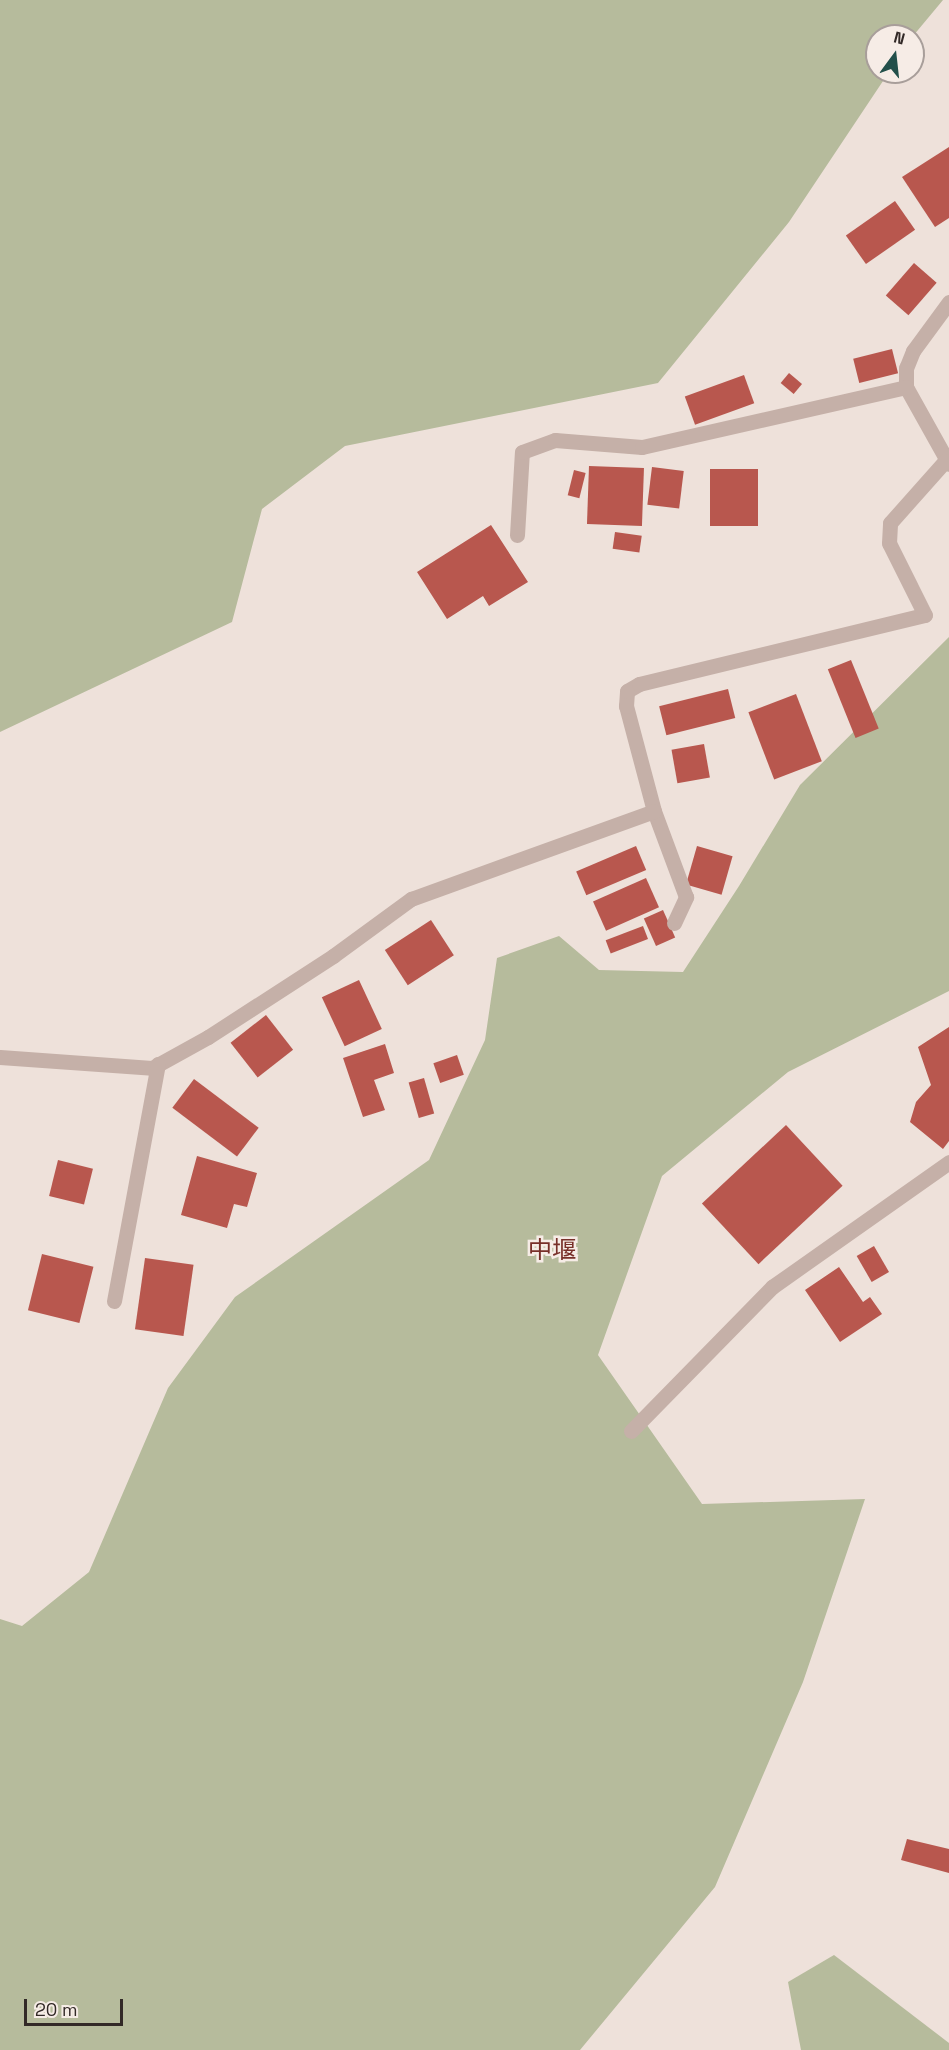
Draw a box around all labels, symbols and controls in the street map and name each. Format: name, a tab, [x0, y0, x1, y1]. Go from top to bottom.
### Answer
north arrow	[865, 24, 925, 84]
text: N	[891, 27, 907, 50]
district label: 中堰	[528, 1236, 576, 1264]
scale bar	[27, 1987, 126, 2025]
text: 20 m	[35, 1998, 78, 2021]

